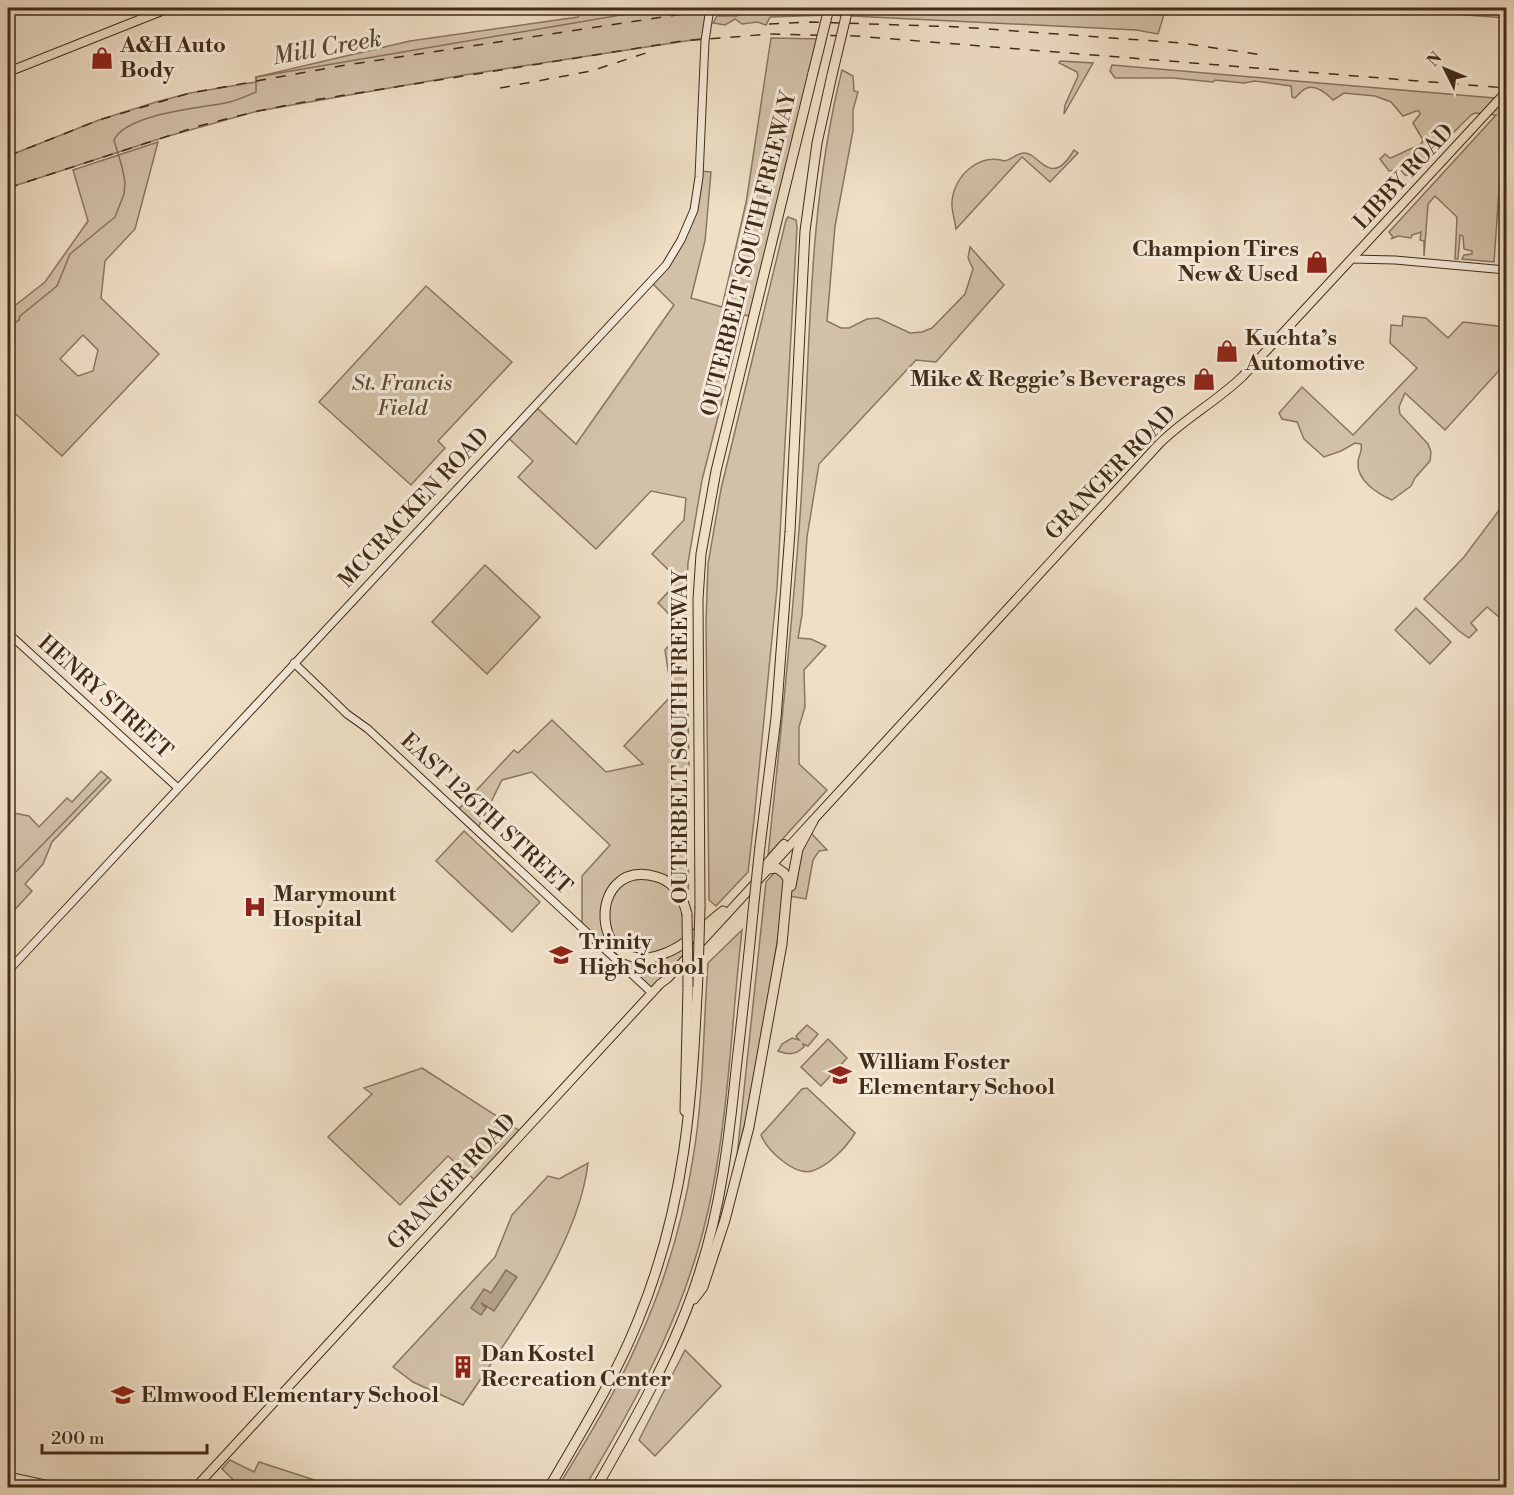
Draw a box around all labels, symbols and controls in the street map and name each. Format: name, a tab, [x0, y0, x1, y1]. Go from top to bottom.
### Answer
water label: Mill Creek	[270, 24, 384, 72]
place label: A&H Auto Body	[119, 32, 226, 84]
north arrow	[1415, 39, 1475, 99]
shop icon: A&H Auto Body	[89, 45, 115, 71]
text: N	[1423, 48, 1447, 71]
street label: OUTERBELT SOUTH FREEWAY	[696, 87, 803, 419]
street label: LIBBY ROAD	[1348, 118, 1460, 236]
place label: Champion Tires New & Used	[1132, 236, 1299, 288]
shop icon: Champion Tires New & Used	[1304, 249, 1330, 275]
place label: Kuchta’s Automotive	[1244, 325, 1365, 377]
shop icon: Kuchta’s Automotive	[1214, 338, 1240, 364]
place label: Mike & Reggie’s Beverages	[910, 366, 1186, 393]
shop icon: Mike & Reggie’s Beverages	[1191, 366, 1217, 392]
park label: St. Francis Field	[352, 370, 452, 422]
street label: GRANGER ROAD	[1040, 400, 1182, 546]
street label: MCCRACKEN ROAD	[333, 422, 495, 594]
street label: OUTERBELT SOUTH FREEWAY	[667, 569, 694, 904]
street label: HENRY STREET	[32, 630, 178, 764]
street label: EAST 126TH STREET	[395, 727, 577, 901]
place label: Marymount Hospital	[273, 881, 396, 933]
hospital icon: Marymount Hospital	[242, 894, 268, 920]
place label: Trinity High School	[579, 929, 704, 981]
school or university icon: Trinity High School	[548, 942, 574, 968]
place label: William Foster Elementary School	[857, 1049, 1055, 1101]
school or university icon: William Foster Elementary School	[827, 1062, 853, 1088]
street label: GRANGER ROAD	[382, 1108, 522, 1256]
place label: Dan Kostel Recreation Center	[481, 1341, 671, 1393]
building icon: Dan Kostel Recreation Center	[450, 1354, 476, 1380]
school or university icon: Elmwood Elementary School	[110, 1382, 136, 1408]
place label: Elmwood Elementary School	[141, 1382, 439, 1409]
scale bar	[42, 1417, 207, 1455]
text: 200 m	[51, 1427, 105, 1450]

